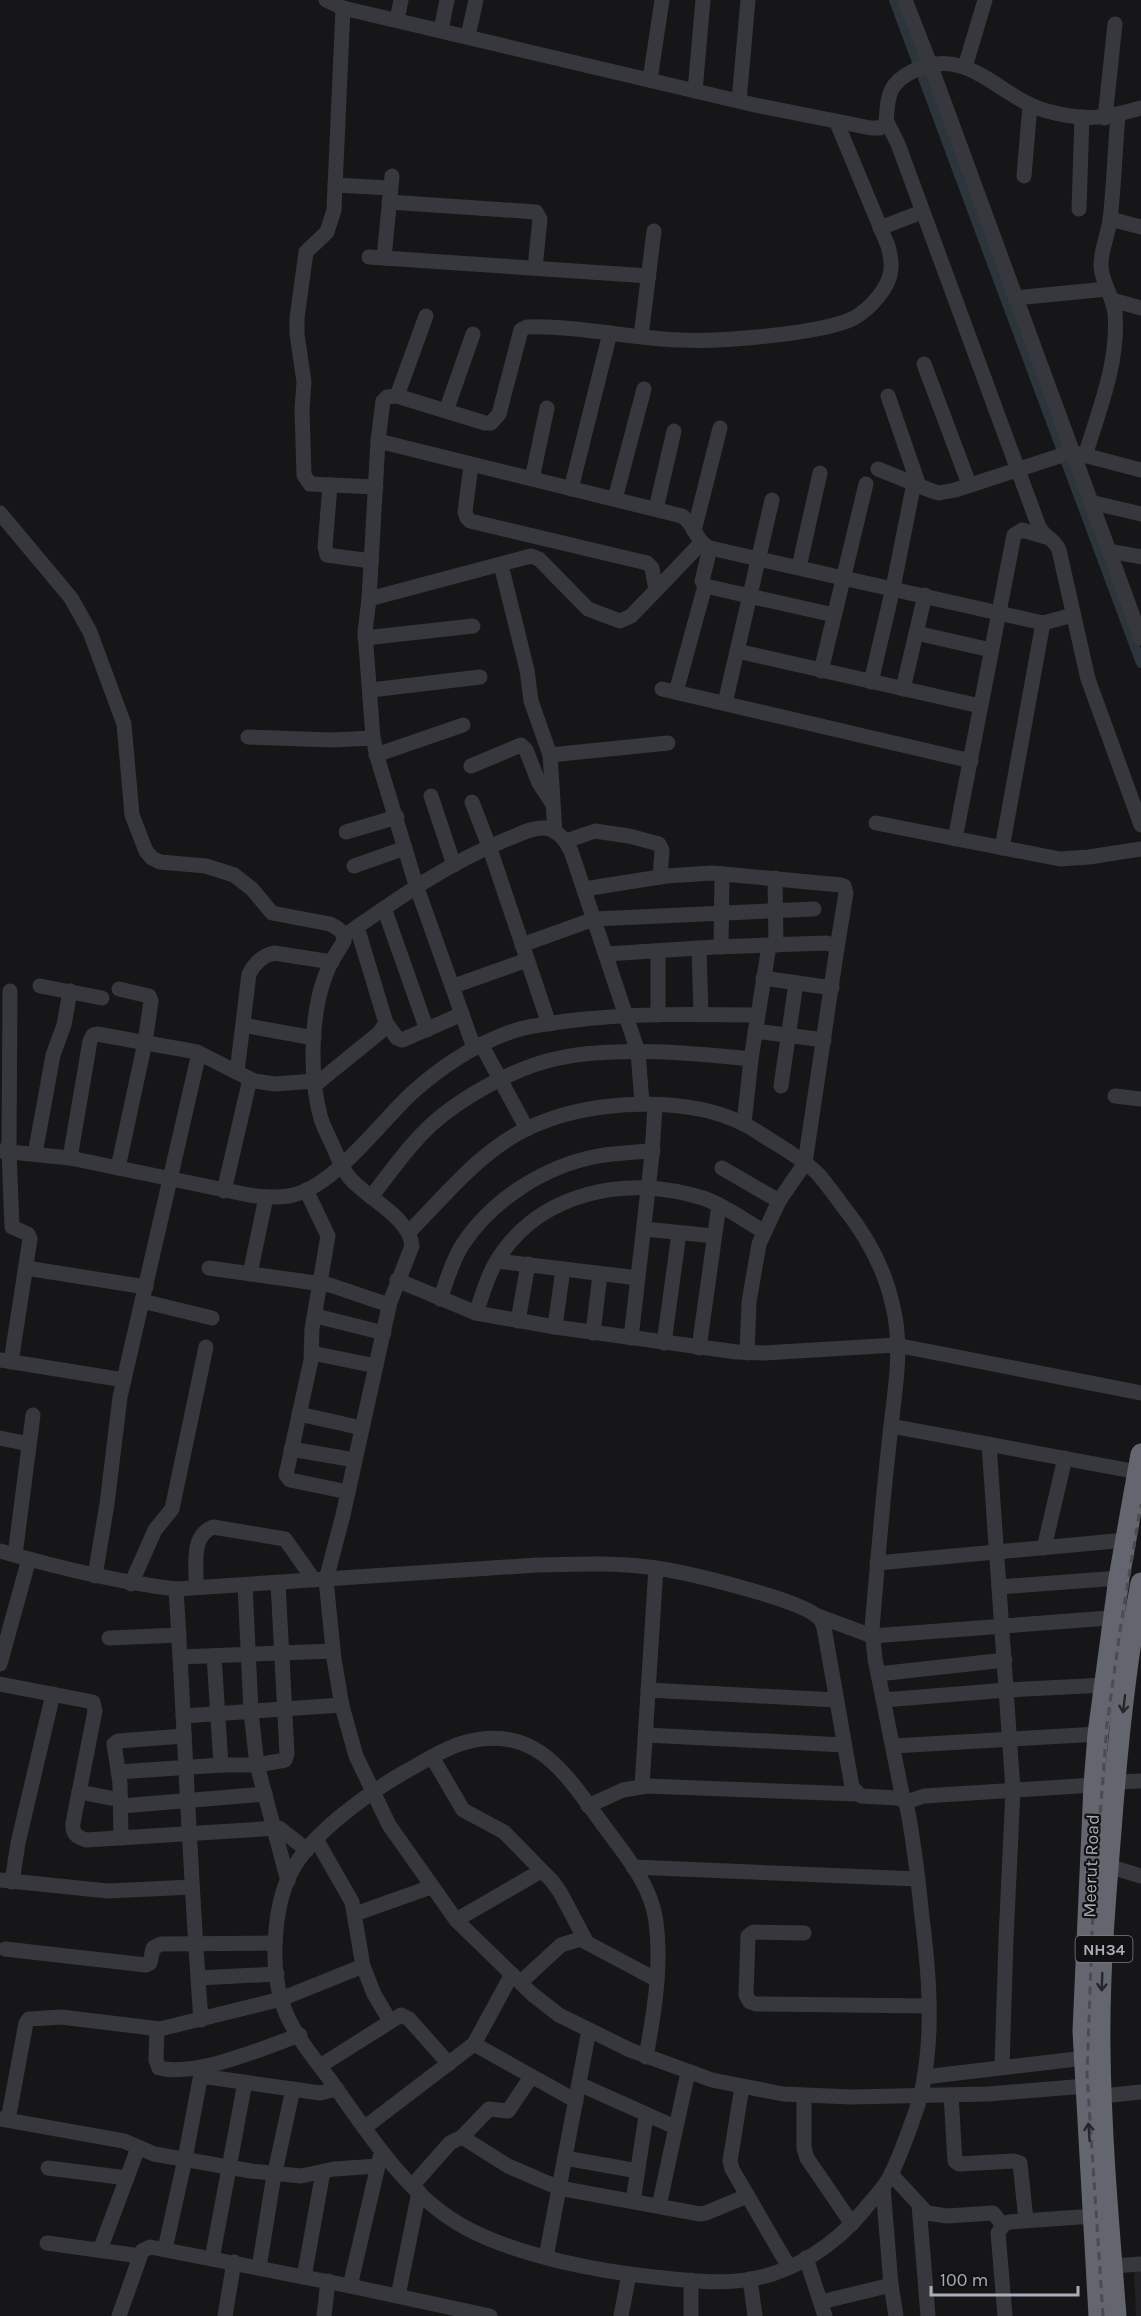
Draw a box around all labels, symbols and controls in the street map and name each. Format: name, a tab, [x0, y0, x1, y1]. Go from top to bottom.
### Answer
one-way arrow	[1118, 1693, 1129, 1713]
street label: Meerut Road	[1078, 1814, 1104, 1918]
road number: NH34	[1076, 1936, 1132, 1962]
one-way arrow	[1097, 1971, 1108, 1991]
one-way arrow	[1083, 2122, 1094, 2142]
scale bar	[931, 2259, 1078, 2297]
text: 100 m	[940, 2269, 988, 2291]

